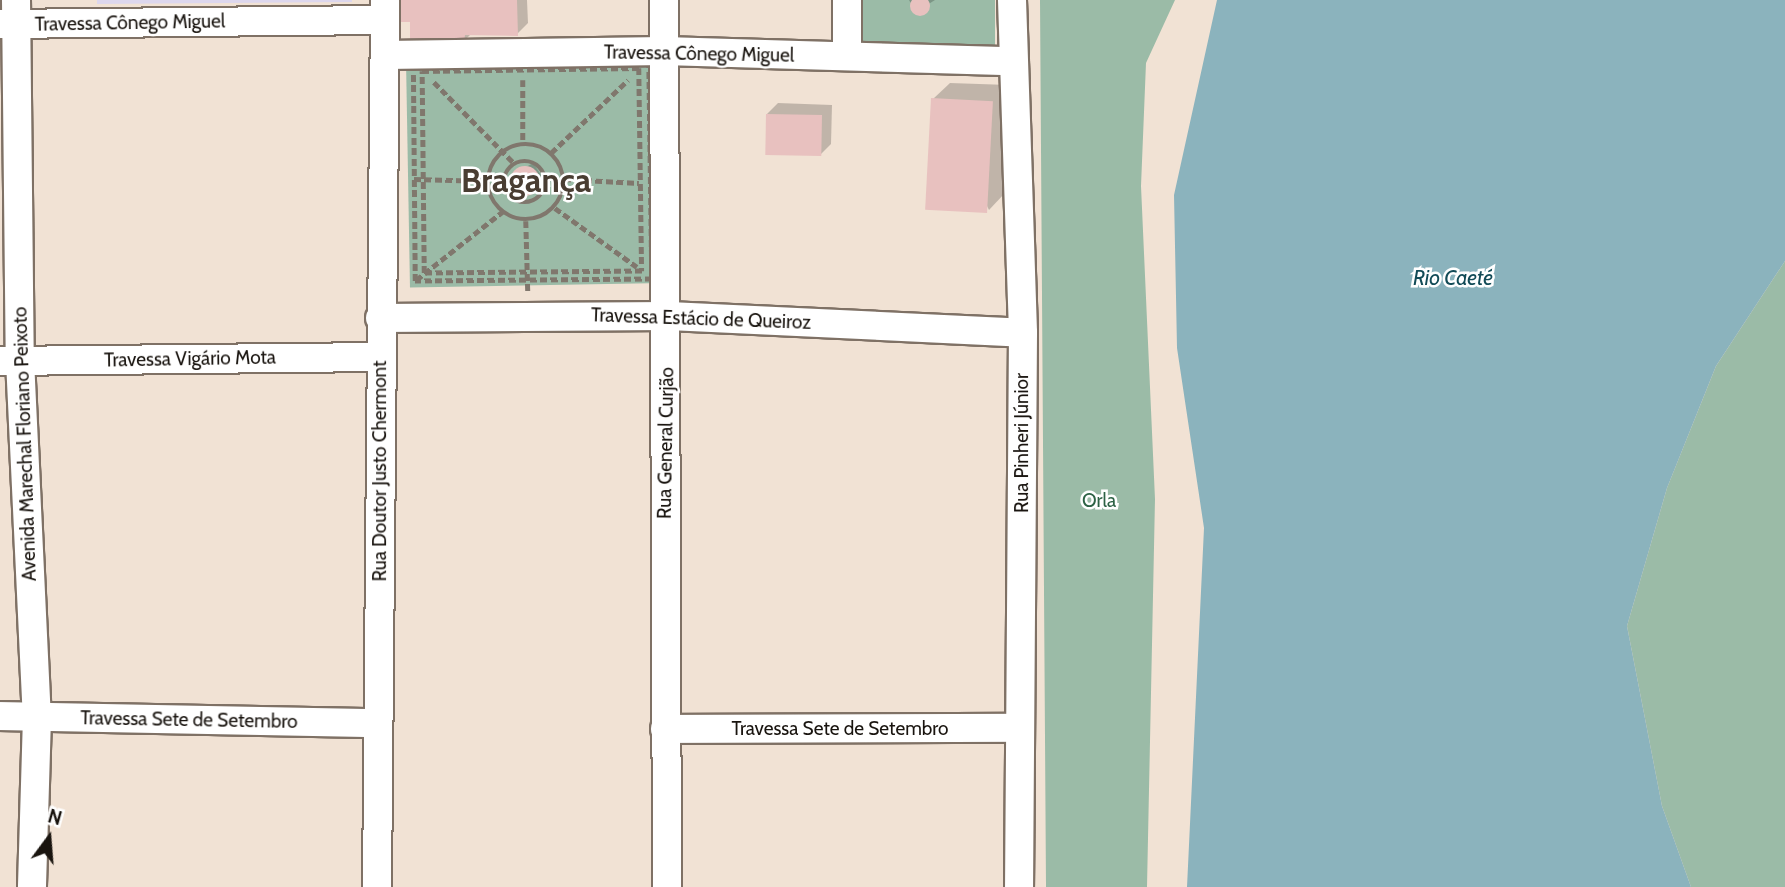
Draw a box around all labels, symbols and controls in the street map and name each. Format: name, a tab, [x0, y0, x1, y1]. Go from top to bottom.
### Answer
street label: Travessa Cônego Miguel	[35, 10, 225, 36]
street label: Travessa Cônego Miguel	[604, 41, 794, 67]
district label: Bragança	[461, 161, 591, 201]
water label: Rio Caeté	[1413, 265, 1493, 291]
street label: Travessa Estácio de Queiroz	[591, 304, 811, 334]
street label: Avenida Marechal Floriano Peixoto	[9, 306, 41, 582]
street label: Travessa Vigário Mota	[104, 346, 276, 372]
street label: Rua Doutor Justo Chermont	[369, 361, 391, 581]
street label: Rua General Curjão	[653, 367, 679, 519]
street label: Rua Pinheri Júnior	[1011, 373, 1033, 513]
park label: Orla	[1082, 490, 1116, 512]
street label: Travessa Sete de Setembro	[80, 707, 298, 733]
street label: Travessa Sete de Setembro	[731, 718, 949, 740]
north arrow	[14, 803, 84, 873]
text: N	[45, 804, 65, 830]

